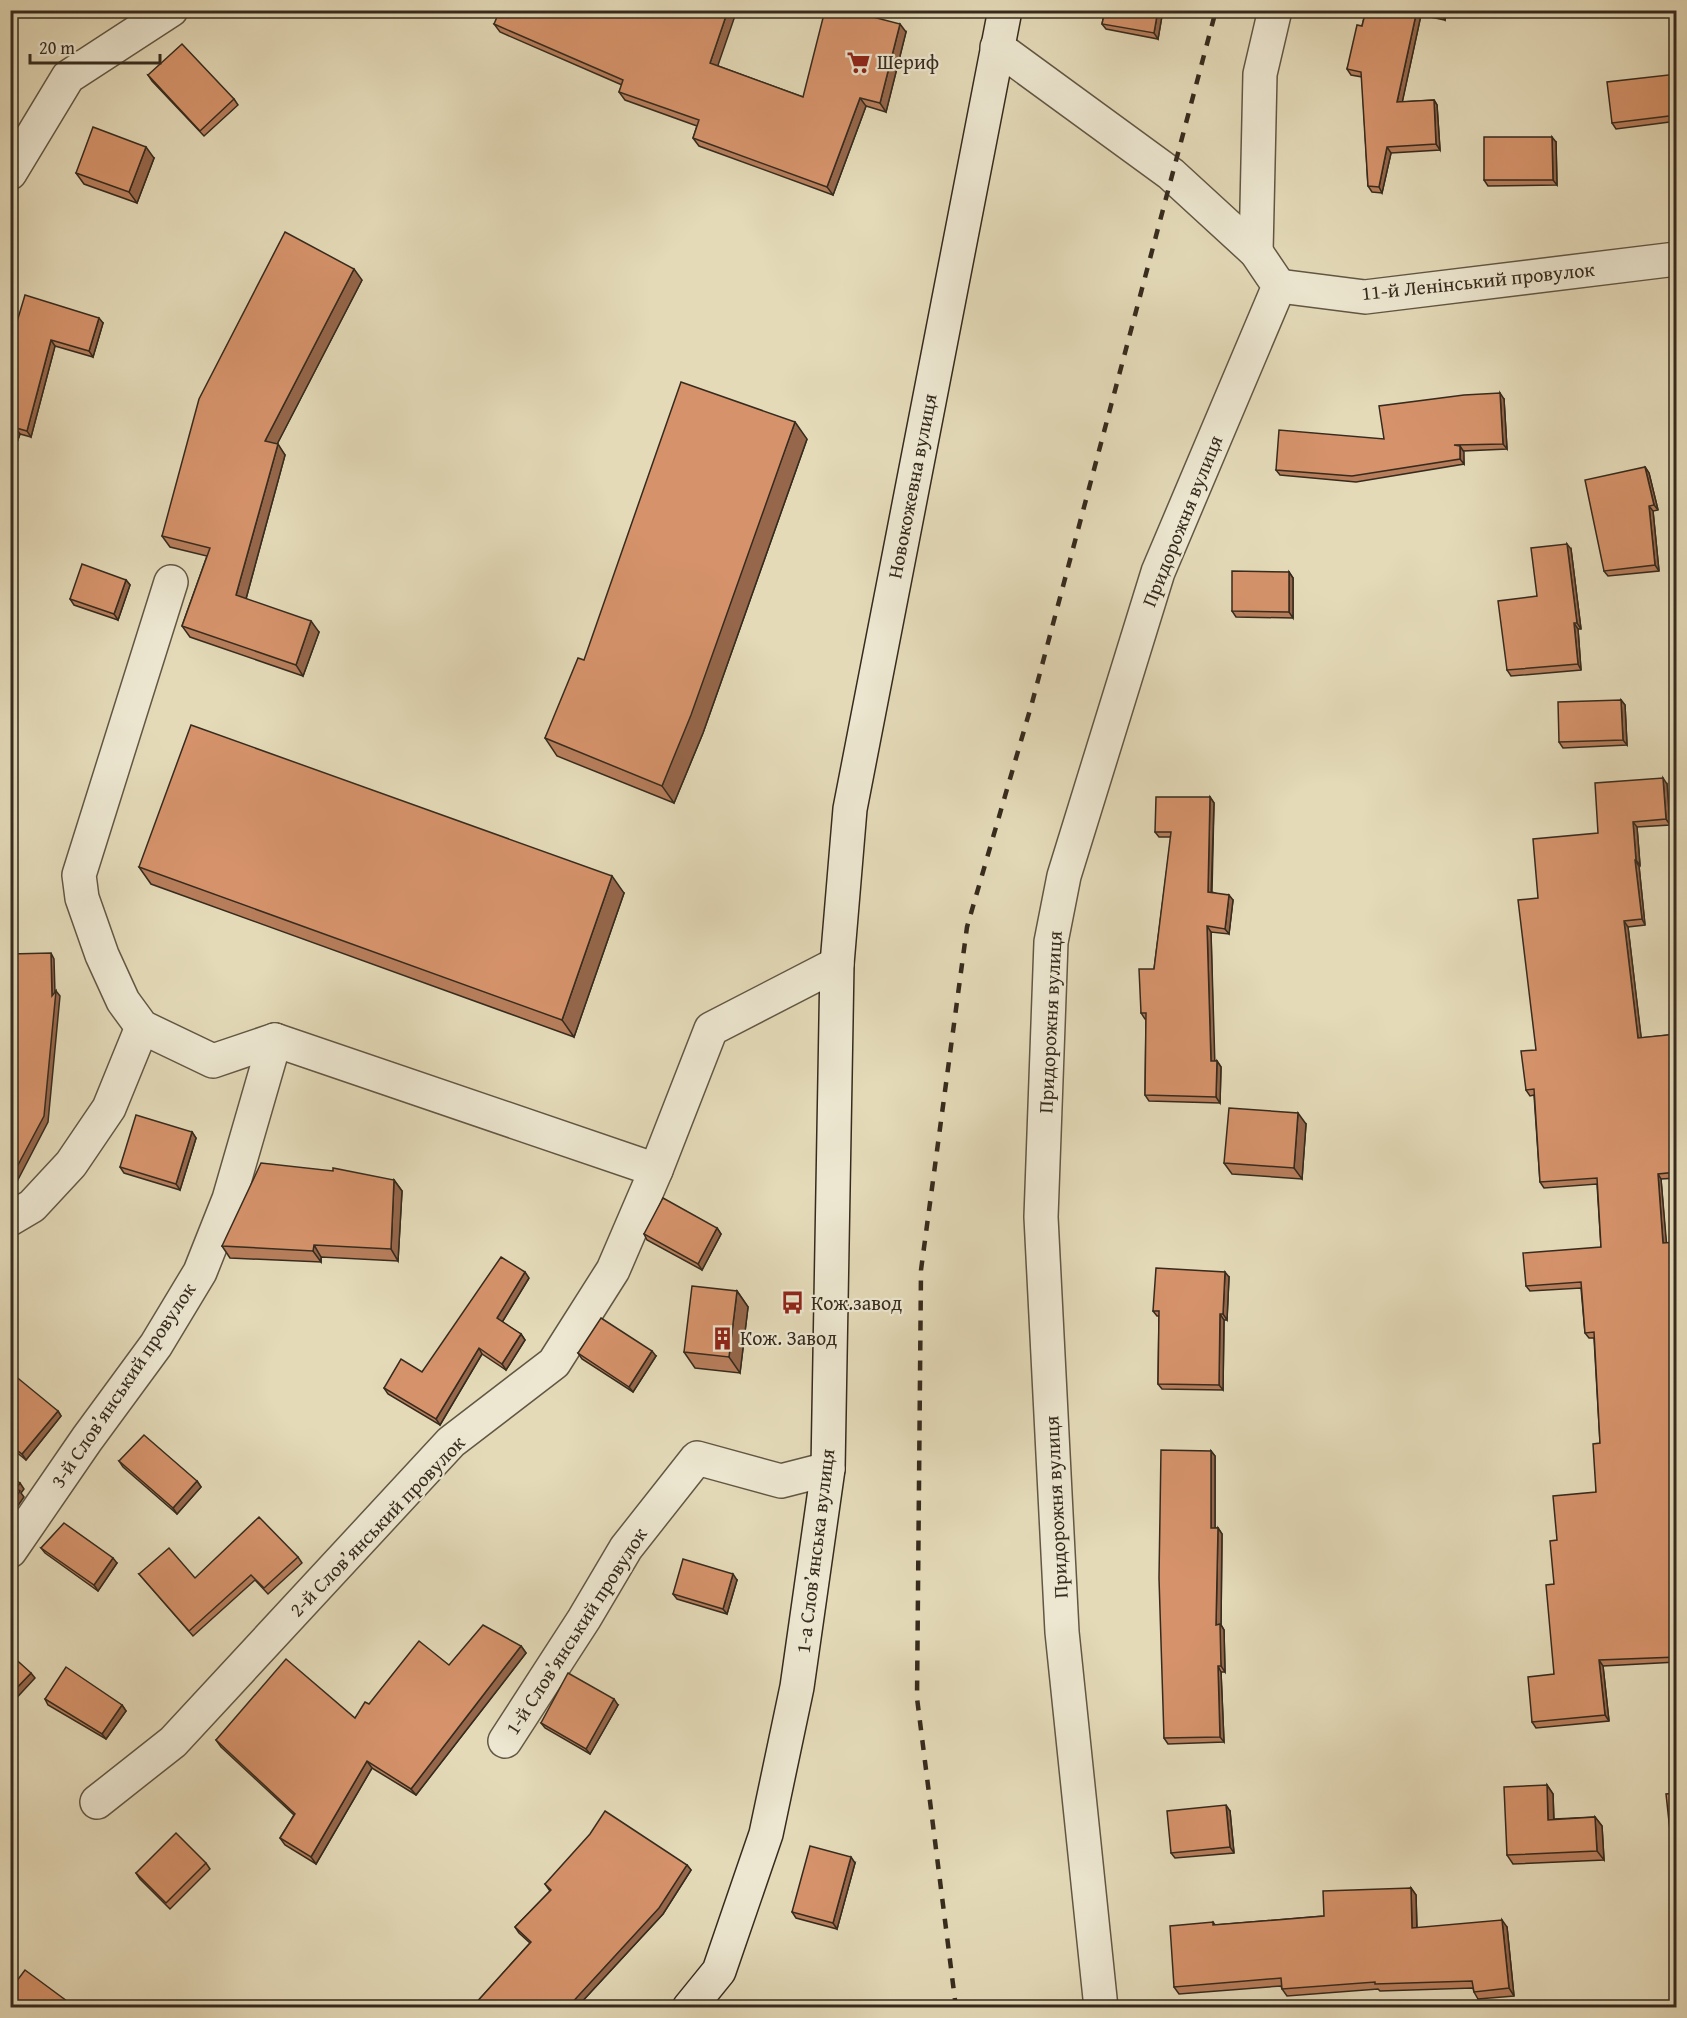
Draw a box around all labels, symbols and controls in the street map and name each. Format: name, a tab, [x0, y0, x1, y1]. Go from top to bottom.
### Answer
scale bar	[30, 27, 160, 65]
text: 20 m	[39, 34, 75, 61]
place label: Шериф	[877, 47, 939, 76]
supermarket icon: Шериф	[846, 49, 872, 75]
street label: 11-й Ленінський провулок	[1360, 254, 1596, 307]
street label: Новокожевна вулиця	[879, 391, 944, 581]
street label: Придорожня вулиця	[1134, 431, 1229, 611]
street label: Придорожня вулиця	[1030, 930, 1069, 1114]
street label: 3-й Слов’янський провулок	[43, 1276, 203, 1493]
place label: Кож.завод	[811, 1288, 902, 1317]
bus stop icon: Кож.завод	[780, 1290, 806, 1316]
place label: Кож. Завод	[740, 1323, 837, 1352]
building icon: Кож. Завод	[709, 1325, 735, 1351]
street label: Придорожня вулиця	[1036, 1415, 1075, 1599]
street label: 2-й Слов’янський провулок	[282, 1428, 471, 1623]
street label: 1-а Слов’янська вулиця	[788, 1447, 841, 1655]
street label: 1-й Слов’янський провулок	[498, 1521, 654, 1740]

